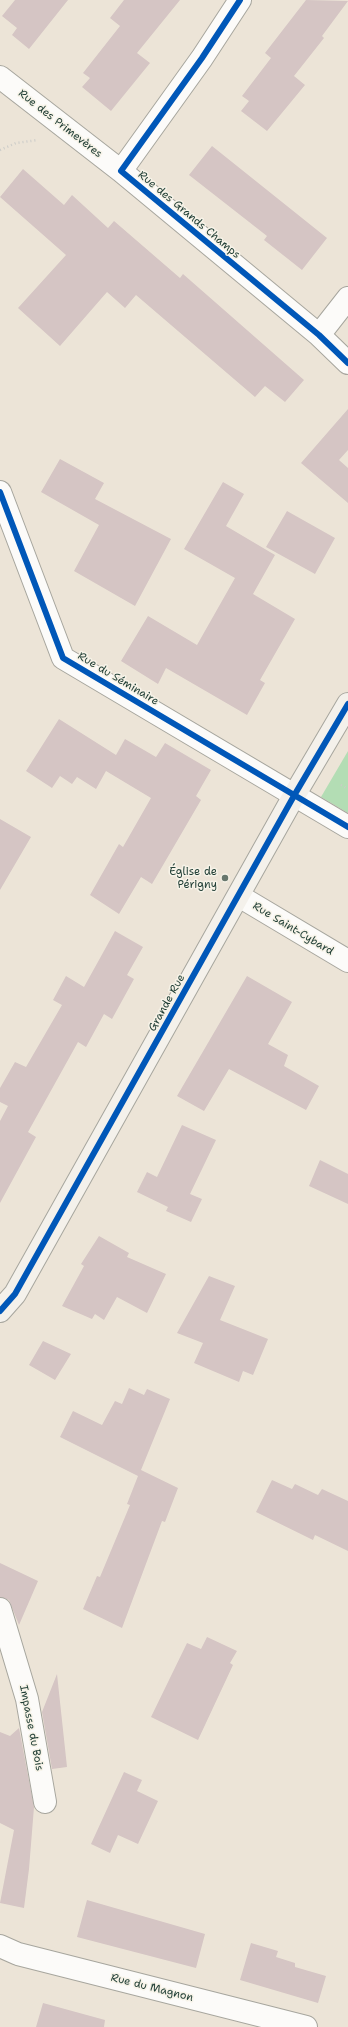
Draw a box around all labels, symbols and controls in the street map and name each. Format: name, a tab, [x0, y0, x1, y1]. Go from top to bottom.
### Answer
street label: Rue des Primevères	[15, 87, 105, 161]
street label: Rue des Grands Champs	[135, 168, 243, 262]
street label: Rue du Séminaire	[75, 650, 161, 708]
place label: Église de Périgny	[169, 865, 217, 891]
marker: Église de Périgny	[220, 873, 230, 883]
street label: Rue Saint-Cybard	[250, 900, 336, 958]
street label: Grande Rue	[146, 972, 188, 1034]
street label: Impasse du Bois	[16, 1684, 46, 1772]
street label: Rue du Magnon	[109, 1971, 195, 2005]

